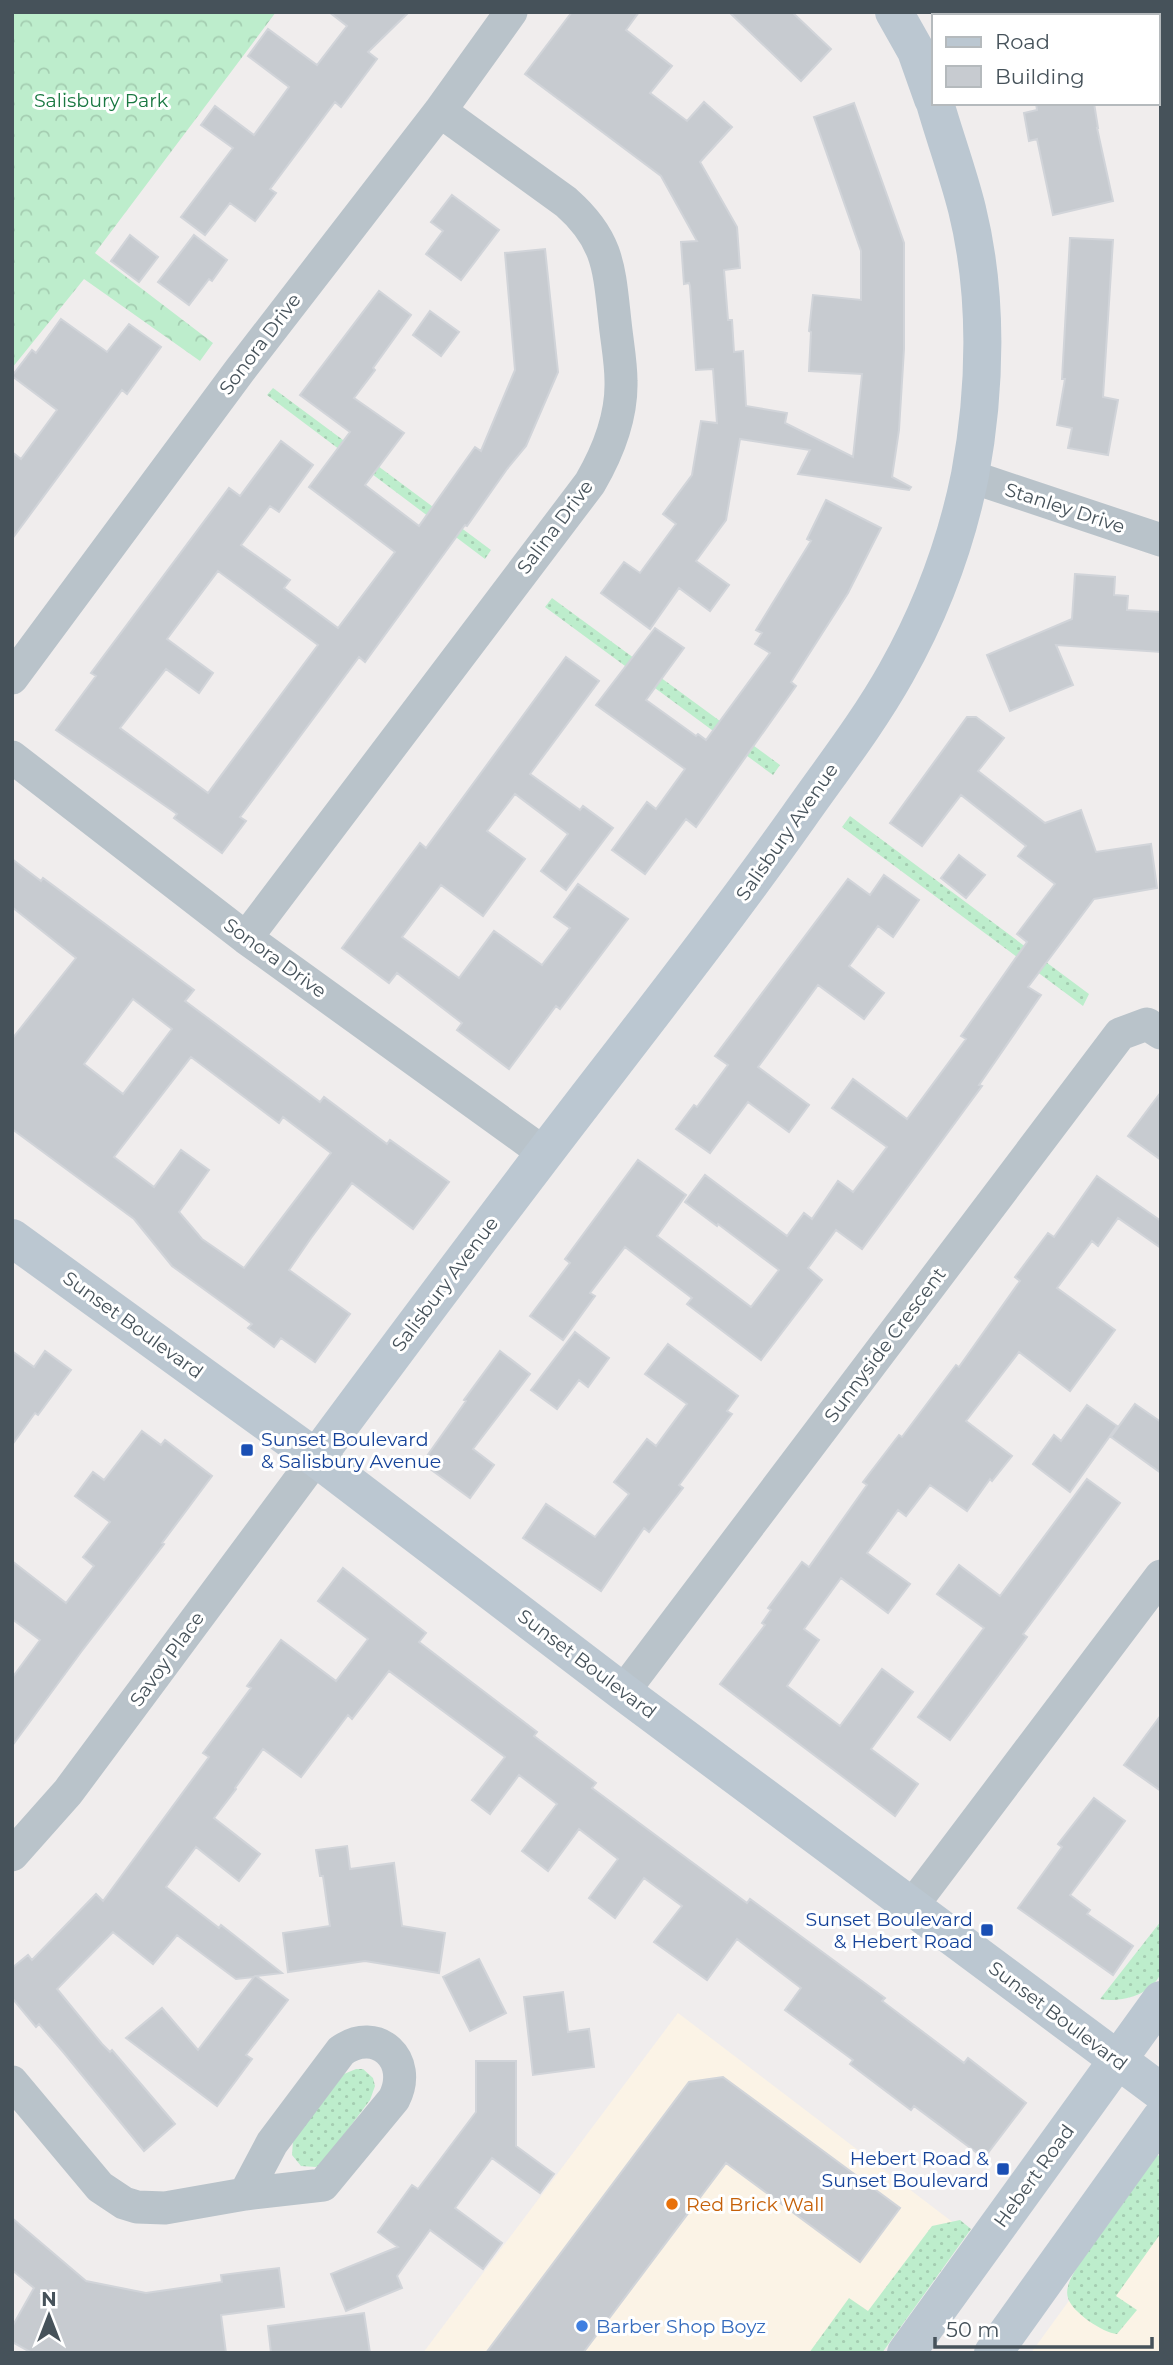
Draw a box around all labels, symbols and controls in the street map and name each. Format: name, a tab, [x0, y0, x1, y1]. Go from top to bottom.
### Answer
legend	[932, 14, 1159, 105]
text: Road	[995, 29, 1050, 54]
text: Building	[995, 64, 1085, 89]
park label: Salisbury Park	[34, 89, 169, 112]
street label: Sonora Drive	[214, 289, 306, 399]
street label: Salina Drive	[512, 475, 598, 579]
street label: Stanley Drive	[1002, 478, 1128, 538]
street label: Salisbury Avenue	[731, 759, 843, 905]
street label: Sonora Drive	[219, 913, 331, 1003]
street label: Salisbury Avenue	[387, 1212, 503, 1356]
street label: Sunnyside Crescent	[819, 1263, 951, 1427]
street label: Sunset Boulevard	[58, 1266, 208, 1384]
place label: Sunset Boulevard & Salisbury Avenue	[261, 1428, 441, 1473]
marker: Sunset Boulevard & Salisbury Avenue	[239, 1442, 255, 1458]
street label: Sunset Boulevard	[513, 1604, 661, 1724]
street label: Savoy Place	[125, 1607, 209, 1711]
place label: Sunset Boulevard & Hebert Road	[805, 1908, 973, 1953]
marker: Sunset Boulevard & Hebert Road	[979, 1922, 995, 1938]
street label: Sunset Boulevard	[984, 1956, 1132, 2076]
street label: Hebert Road	[989, 2120, 1079, 2232]
place label: Hebert Road & Sunset Boulevard	[821, 2147, 989, 2192]
marker: Hebert Road & Sunset Boulevard	[995, 2161, 1011, 2177]
place label: Red Brick Wall	[686, 2193, 824, 2216]
marker: Red Brick Wall	[664, 2196, 680, 2212]
north arrow	[14, 2281, 84, 2351]
text: N	[41, 2288, 57, 2311]
scale bar	[935, 2306, 1152, 2350]
place label: Barber Shop Boyz	[596, 2315, 766, 2338]
text: 50 m	[946, 2317, 1000, 2342]
marker: Barber Shop Boyz	[574, 2318, 590, 2334]

